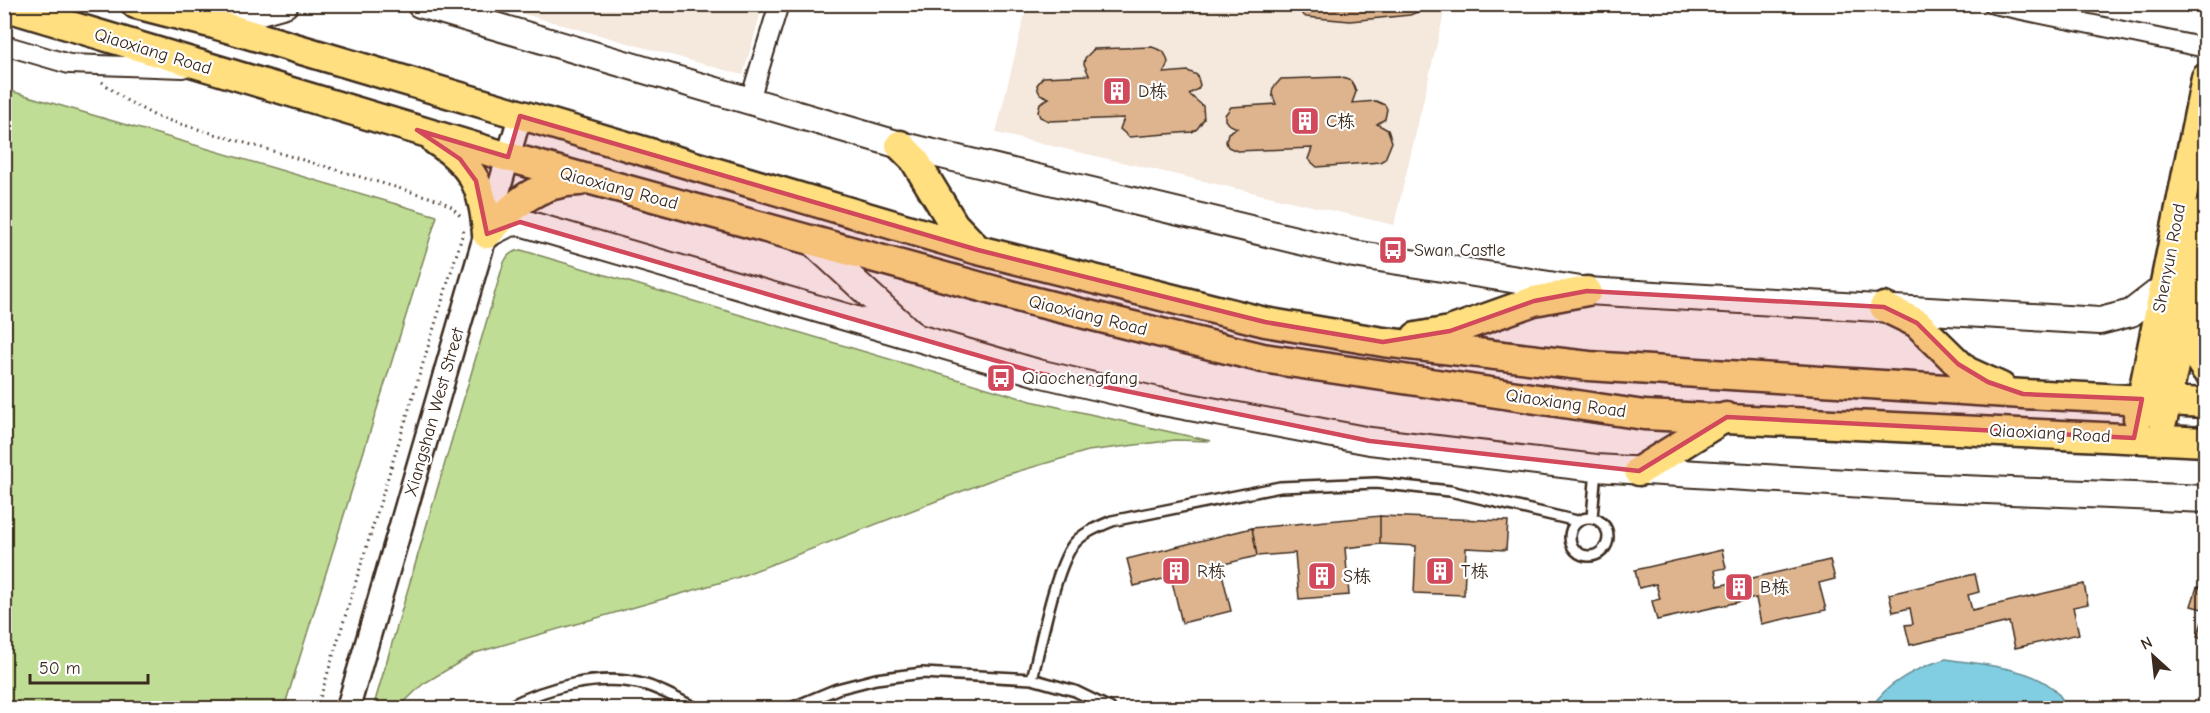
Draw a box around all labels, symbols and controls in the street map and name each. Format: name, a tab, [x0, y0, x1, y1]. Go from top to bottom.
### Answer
street label: Qiaoxiang Road	[92, 24, 214, 79]
building icon: D栋	[1101, 75, 1133, 107]
place label: D栋	[1138, 81, 1167, 102]
building icon: C栋	[1289, 105, 1321, 137]
place label: C栋	[1326, 111, 1355, 132]
street label: Qiaoxiang Road	[557, 163, 680, 214]
street label: Shenyun Road	[2149, 202, 2190, 314]
bus stop icon: Swan Castle	[1377, 234, 1409, 266]
place label: Swan Castle	[1414, 240, 1506, 261]
street label: Qiaoxiang Road	[1026, 291, 1149, 340]
street label: Xiangshan West Street	[400, 324, 469, 499]
bus stop icon: Qiaochengfang	[985, 362, 1017, 394]
place label: Qiaochengfang	[1022, 368, 1138, 389]
street label: Qiaoxiang Road	[1504, 385, 1628, 422]
street label: Qiaoxiang Road	[1989, 420, 2111, 447]
building icon: R栋	[1160, 555, 1192, 587]
building icon: T栋	[1424, 555, 1456, 587]
building icon: S栋	[1306, 560, 1338, 592]
place label: R栋	[1197, 561, 1226, 582]
place label: T栋	[1461, 561, 1488, 582]
place label: S栋	[1343, 566, 1371, 587]
building icon: B栋	[1723, 571, 1755, 603]
place label: B栋	[1760, 577, 1789, 598]
north arrow	[2123, 626, 2183, 686]
text: N	[2138, 633, 2155, 654]
scale bar	[30, 647, 148, 685]
text: 50 m	[39, 658, 81, 679]

